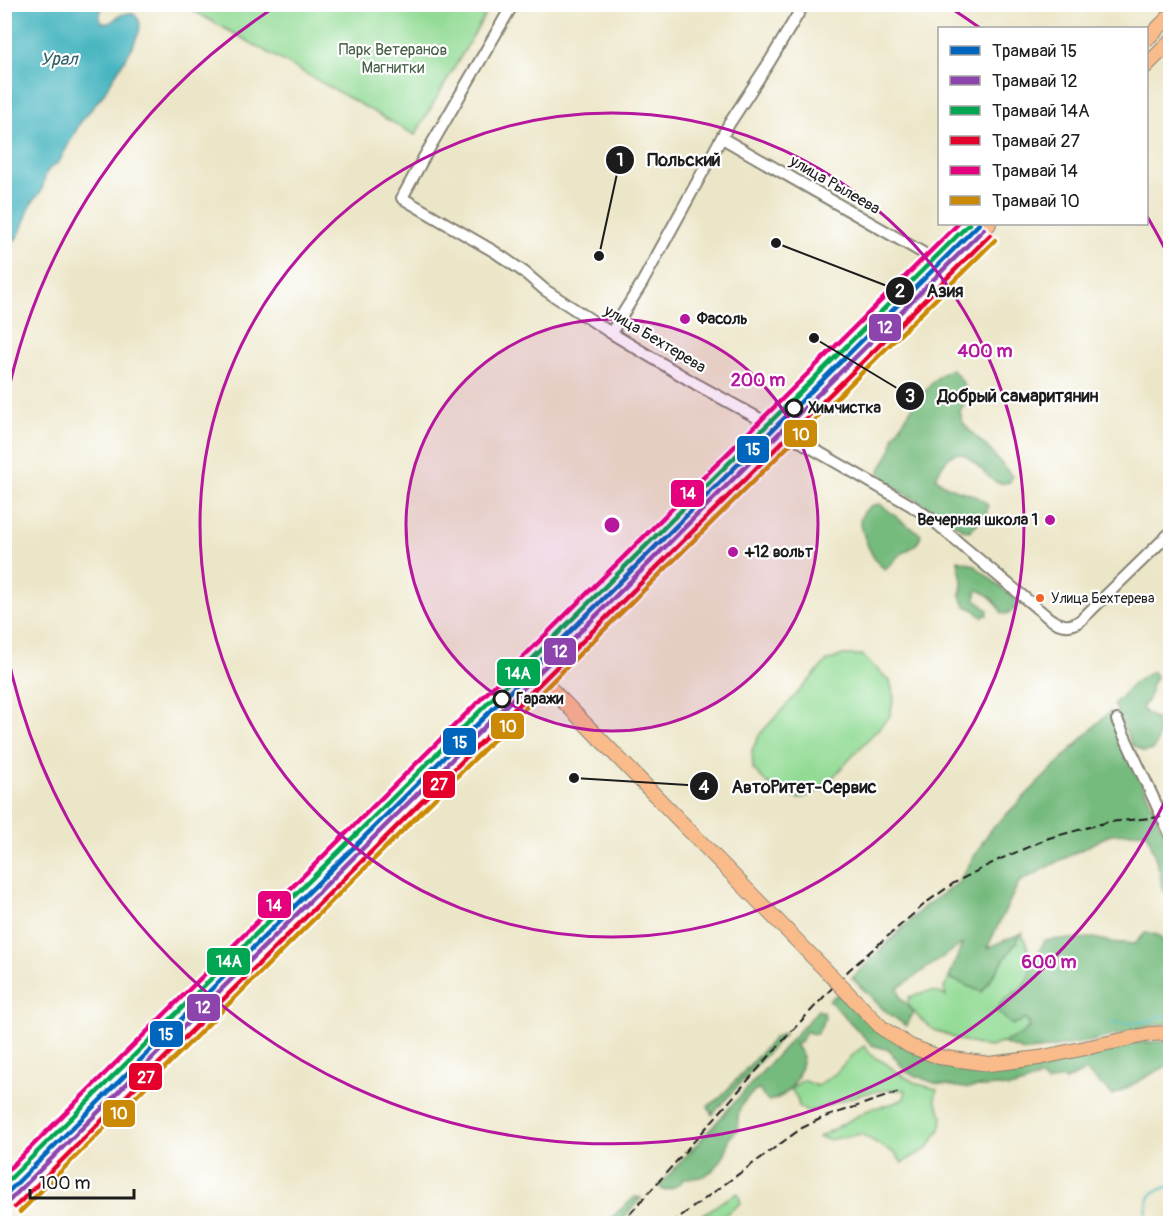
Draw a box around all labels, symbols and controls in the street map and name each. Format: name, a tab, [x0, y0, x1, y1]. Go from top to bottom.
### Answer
legend	[938, 27, 1148, 225]
park label: Парк Ветеранов Магнитки	[339, 40, 447, 78]
text: Трамвай 15	[992, 40, 1077, 63]
water label: Урал	[40, 48, 79, 71]
text: Трамвай 12	[992, 70, 1078, 93]
text: Трамвай 14А	[992, 100, 1090, 123]
text: Трамвай 27	[992, 130, 1081, 153]
callout: Польский	[605, 142, 733, 178]
text: 1	[616, 149, 624, 172]
text: Польский	[647, 149, 721, 172]
street label: улица Рылеева	[785, 151, 884, 219]
text: Трамвай 14	[992, 160, 1079, 183]
text: Трамвай 10	[992, 190, 1080, 213]
callout: Азия	[885, 273, 976, 309]
text: 2	[895, 280, 905, 303]
text: Азия	[927, 280, 963, 303]
street label: улица Бехтерева	[600, 300, 710, 377]
place label: Фасоль	[696, 309, 748, 329]
marker: Фасоль	[678, 312, 692, 326]
line badge: 12	[868, 313, 902, 342]
text: 12	[877, 318, 893, 338]
text: 400 m	[958, 340, 1012, 363]
text: 200 m	[731, 369, 785, 392]
callout: Добрый самаритянин	[895, 378, 1110, 414]
text: 3	[905, 385, 915, 408]
text: Добрый самаритянин	[936, 385, 1099, 408]
place label: Химчистка	[808, 398, 882, 418]
marker: Химчистка	[785, 399, 803, 417]
line badge: 10	[783, 419, 818, 448]
text: 10	[792, 425, 810, 445]
line badge: 15	[736, 435, 770, 464]
text: 15	[746, 440, 761, 460]
line badge: 14	[670, 479, 705, 508]
text: 14	[680, 484, 696, 504]
place label: Вечерняя школа 1	[917, 510, 1038, 530]
marker: Вечерняя школа 1	[1043, 513, 1057, 527]
centre of rings	[602, 515, 622, 535]
place label: +12 вольт	[744, 542, 814, 562]
marker: +12 вольт	[726, 545, 740, 559]
place label: Улица Бехтерева	[1051, 590, 1154, 607]
marker: Улица Бехтерева	[1034, 592, 1046, 604]
line badge: 12	[543, 637, 577, 666]
text: 12	[552, 642, 568, 662]
line badge: 14А	[496, 658, 541, 687]
text: 14А	[505, 664, 532, 684]
place label: Гаражи	[516, 689, 564, 709]
marker: Гаражи	[493, 690, 511, 708]
line badge: 10	[490, 712, 525, 740]
text: 10	[499, 717, 517, 737]
line badge: 15	[442, 727, 477, 756]
text: 15	[453, 733, 468, 753]
callout: АвтоРитет-Сервис	[689, 768, 889, 804]
line badge: 27	[422, 770, 456, 799]
text: 27	[430, 775, 448, 795]
text: 4	[699, 776, 710, 799]
text: АвтоРитет-Сервис	[731, 776, 877, 799]
line badge: 14	[257, 890, 292, 919]
text: 14	[266, 896, 282, 916]
line badge: 14А	[206, 947, 251, 976]
text: 600 m	[1022, 951, 1076, 974]
text: 14А	[216, 952, 243, 972]
line badge: 12	[186, 993, 221, 1022]
text: 12	[195, 998, 211, 1018]
line badge: 15	[149, 1020, 184, 1048]
text: 15	[159, 1025, 174, 1045]
line badge: 27	[128, 1062, 163, 1091]
text: 27	[137, 1068, 155, 1088]
line badge: 10	[102, 1099, 136, 1128]
text: 10	[110, 1104, 128, 1124]
scale bar	[30, 1162, 134, 1200]
text: 100 m	[39, 1172, 91, 1195]

